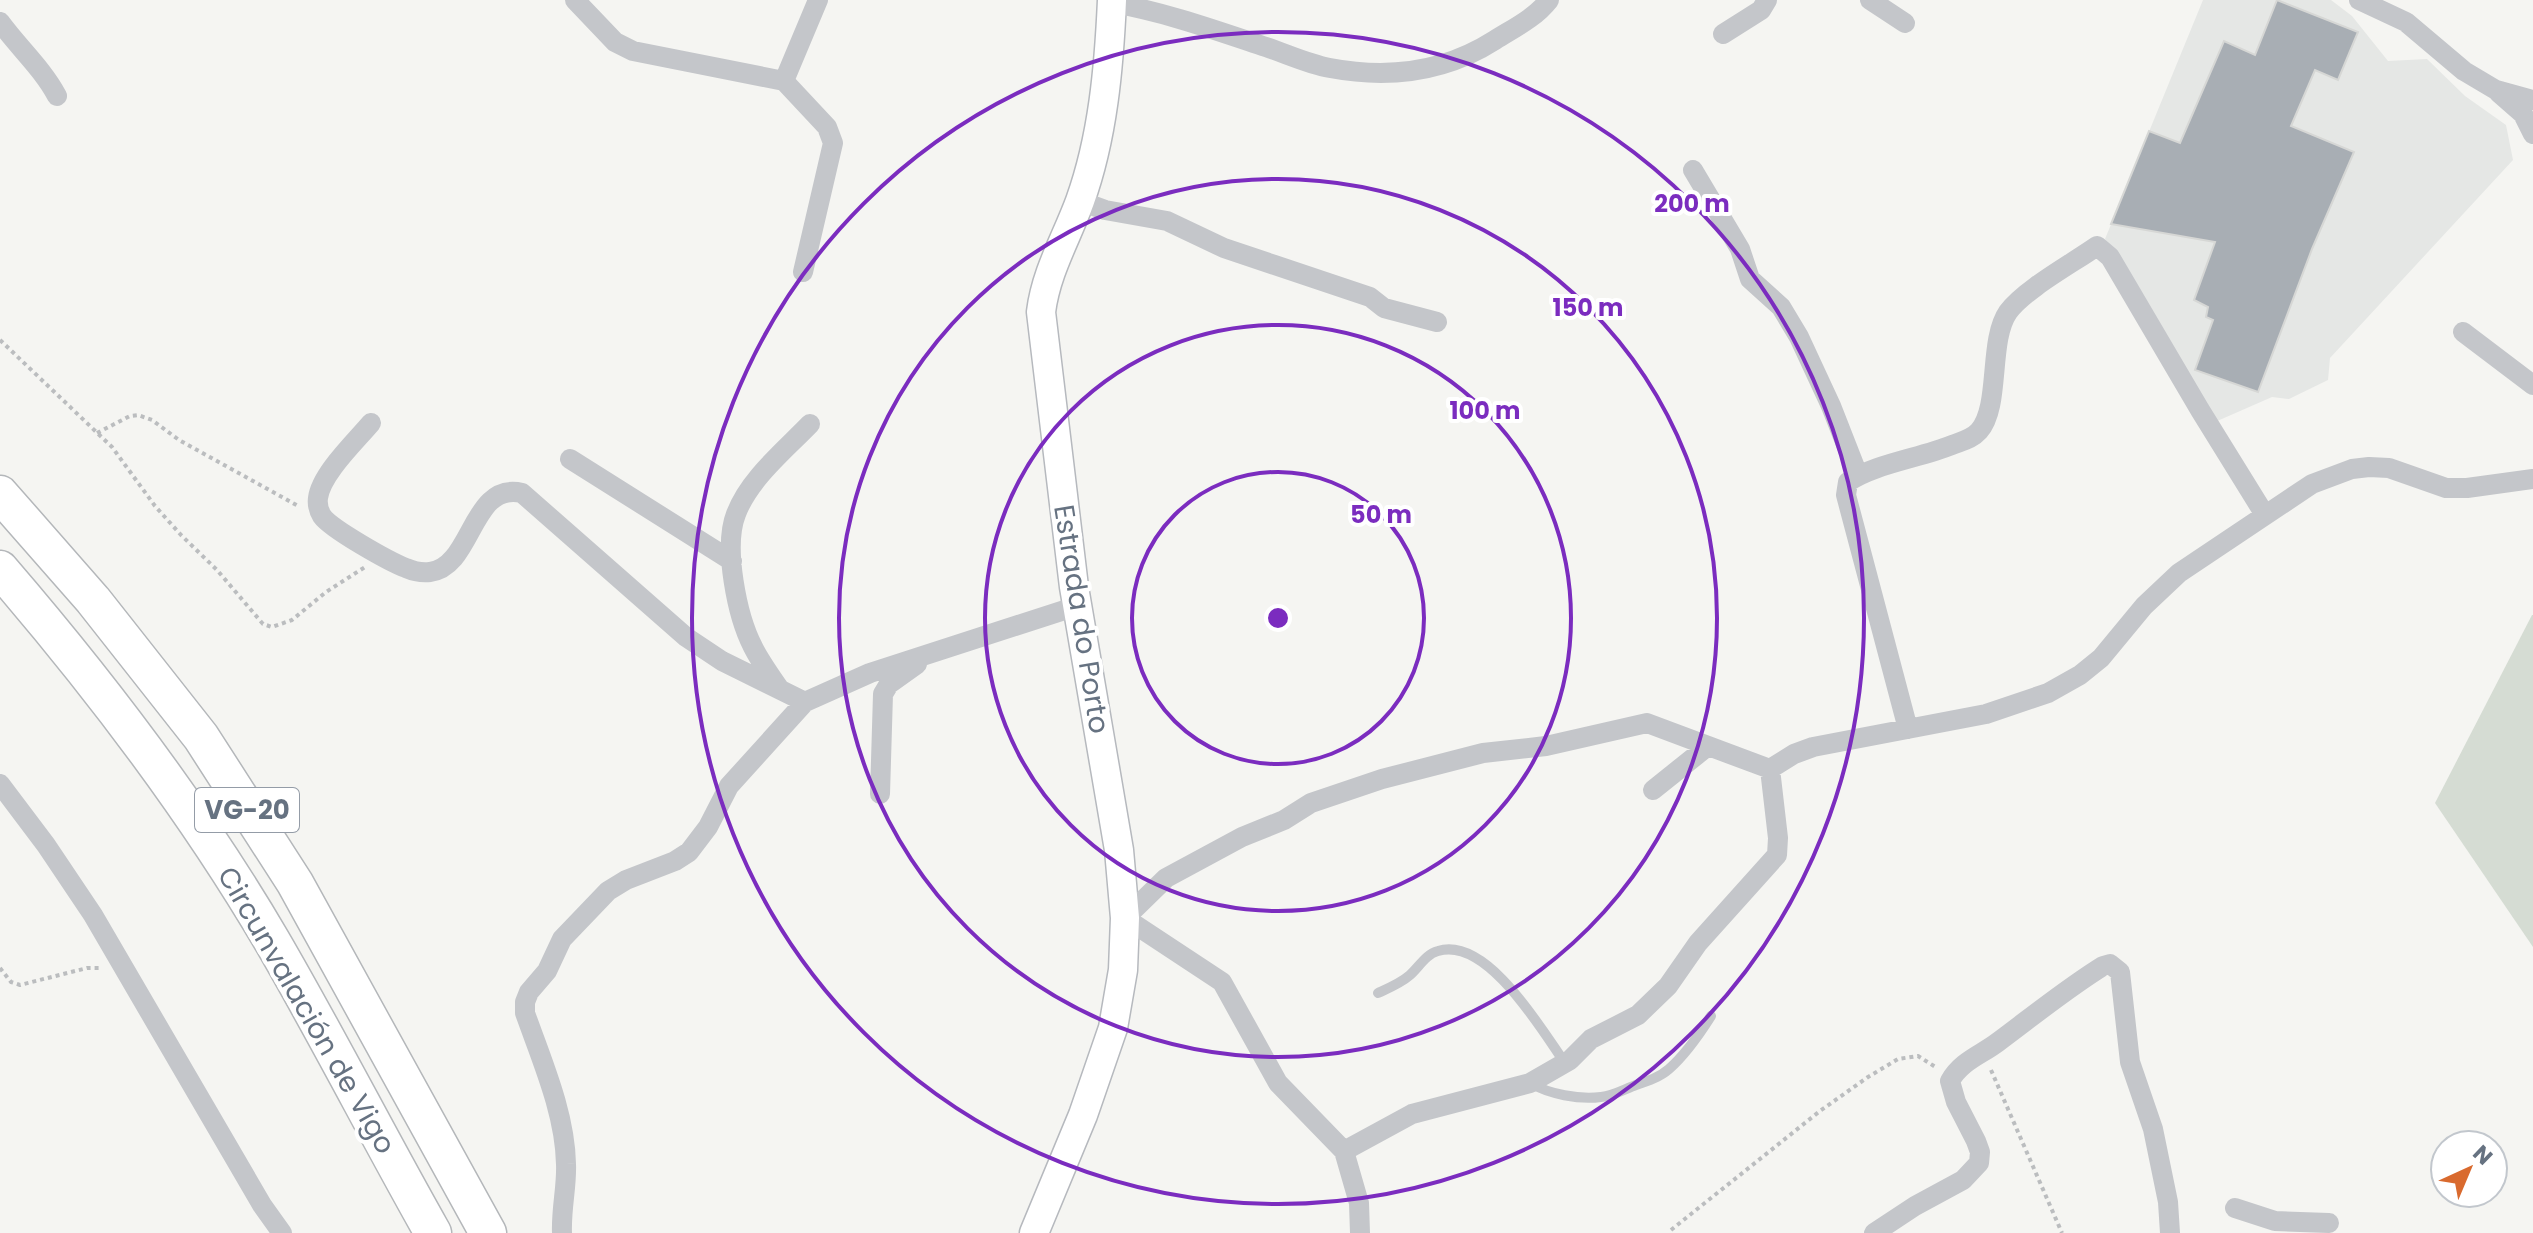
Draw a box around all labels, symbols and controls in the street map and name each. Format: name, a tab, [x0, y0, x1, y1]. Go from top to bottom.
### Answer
text: 200 m	[1654, 187, 1730, 220]
text: 150 m	[1553, 291, 1623, 324]
text: 100 m	[1450, 394, 1520, 427]
text: 50 m	[1350, 498, 1412, 531]
street label: Estrada do Porto	[1044, 502, 1119, 736]
centre of rings	[1264, 604, 1292, 632]
road number: VG-20	[195, 788, 299, 832]
street label: Circunvalación de Vigo	[208, 859, 405, 1161]
north arrow	[2429, 1129, 2509, 1209]
text: N	[2466, 1138, 2499, 1172]

